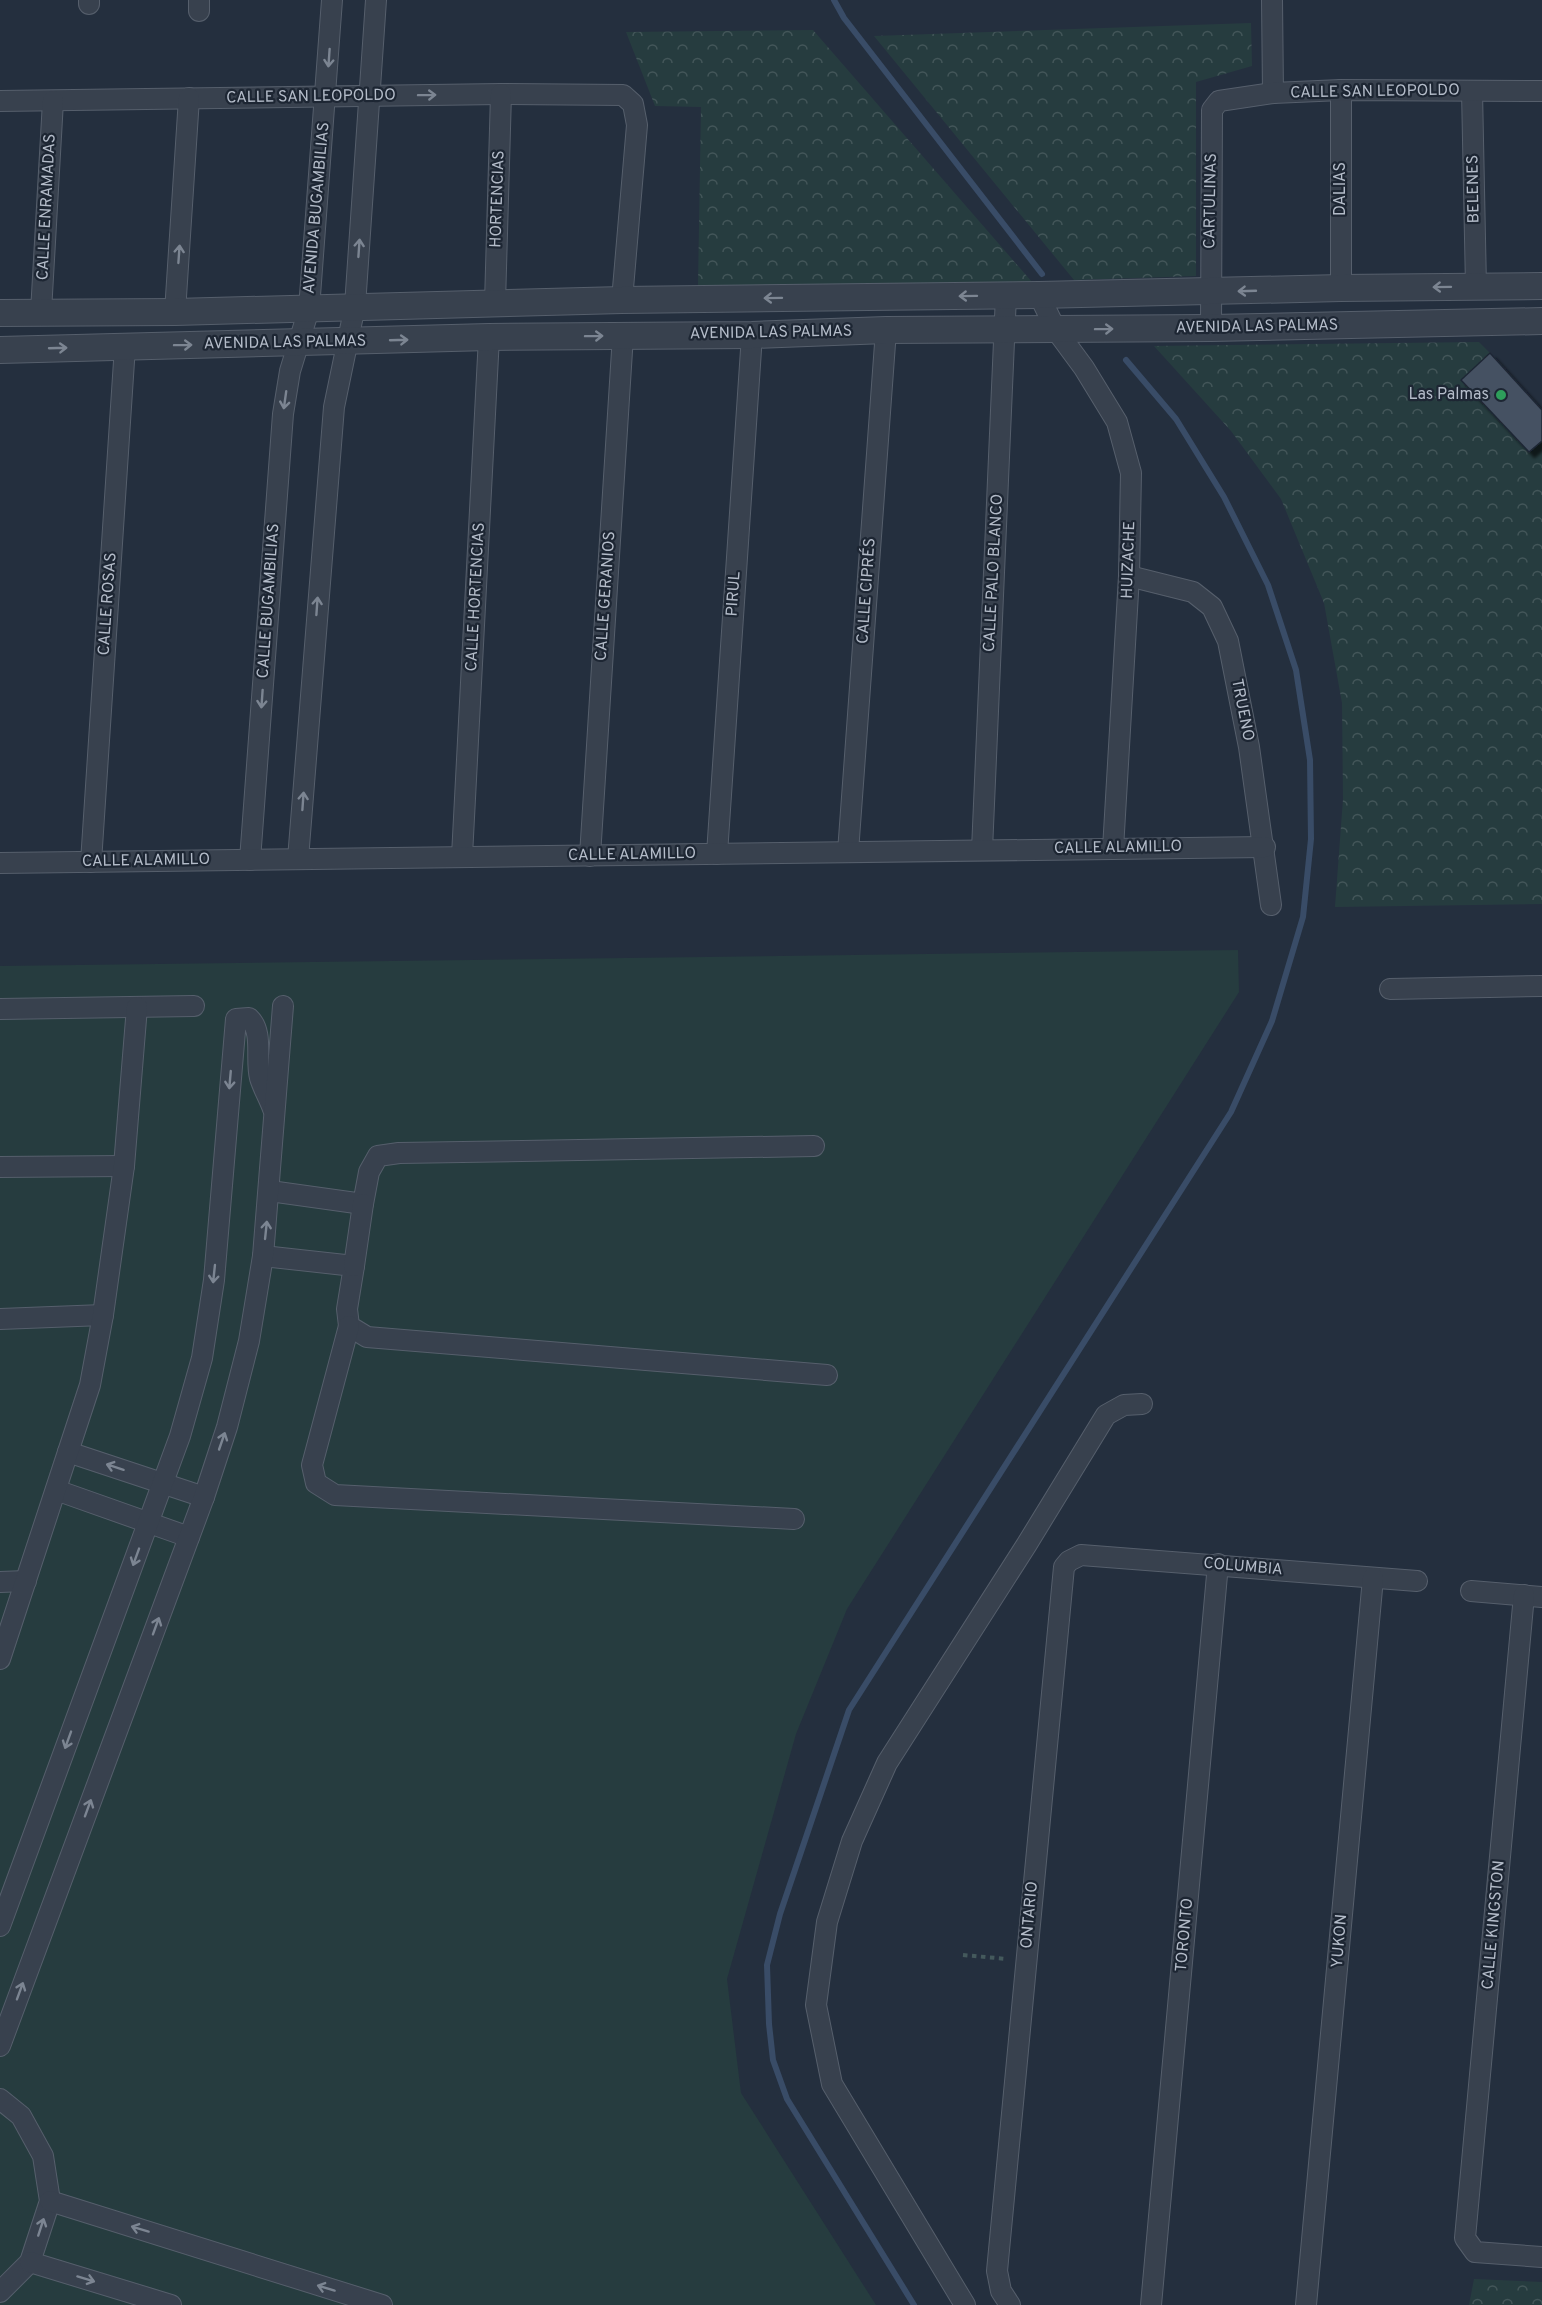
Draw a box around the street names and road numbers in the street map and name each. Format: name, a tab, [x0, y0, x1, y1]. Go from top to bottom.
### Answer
street label: CALLE SAN LEOPOLDO	[1290, 81, 1460, 103]
street label: CALLE SAN LEOPOLDO	[226, 86, 396, 108]
street label: AVENIDA BUGAMBILIAS	[300, 121, 334, 295]
street label: CALLE ENRAMADAS	[33, 133, 61, 281]
street label: HORTENCIAS	[486, 150, 510, 248]
street label: CARTULINAS	[1200, 153, 1222, 249]
street label: BELENES	[1463, 155, 1485, 223]
street label: DALIAS	[1331, 162, 1351, 216]
street label: AVENIDA LAS PALMAS	[1176, 316, 1338, 338]
street label: AVENIDA LAS PALMAS	[690, 322, 852, 344]
street label: AVENIDA LAS PALMAS	[204, 332, 366, 354]
street label: CALLE PALO BLANCO	[980, 493, 1008, 653]
street label: HUIZACHE	[1118, 521, 1140, 599]
street label: CALLE HORTENCIAS	[462, 522, 490, 672]
street label: CALLE BUGAMBILIAS	[254, 523, 284, 679]
street label: CALLE GERANIOS	[591, 530, 621, 662]
street label: CALLE CIPRÉS	[851, 537, 881, 645]
street label: CALLE ROSAS	[94, 552, 122, 656]
street label: PIRUL	[722, 571, 746, 617]
street label: TRUENO	[1226, 677, 1258, 743]
street label: CALLE ALAMILLO	[1054, 837, 1182, 859]
street label: CALLE ALAMILLO	[568, 844, 696, 866]
street label: CALLE ALAMILLO	[82, 850, 210, 872]
street label: COLUMBIA	[1202, 1554, 1284, 1580]
street label: CALLE KINGSTON	[1478, 1859, 1510, 1991]
street label: ONTARIO	[1017, 1880, 1043, 1950]
street label: TORONTO	[1172, 1897, 1198, 1973]
street label: YUKON	[1328, 1913, 1352, 1969]

